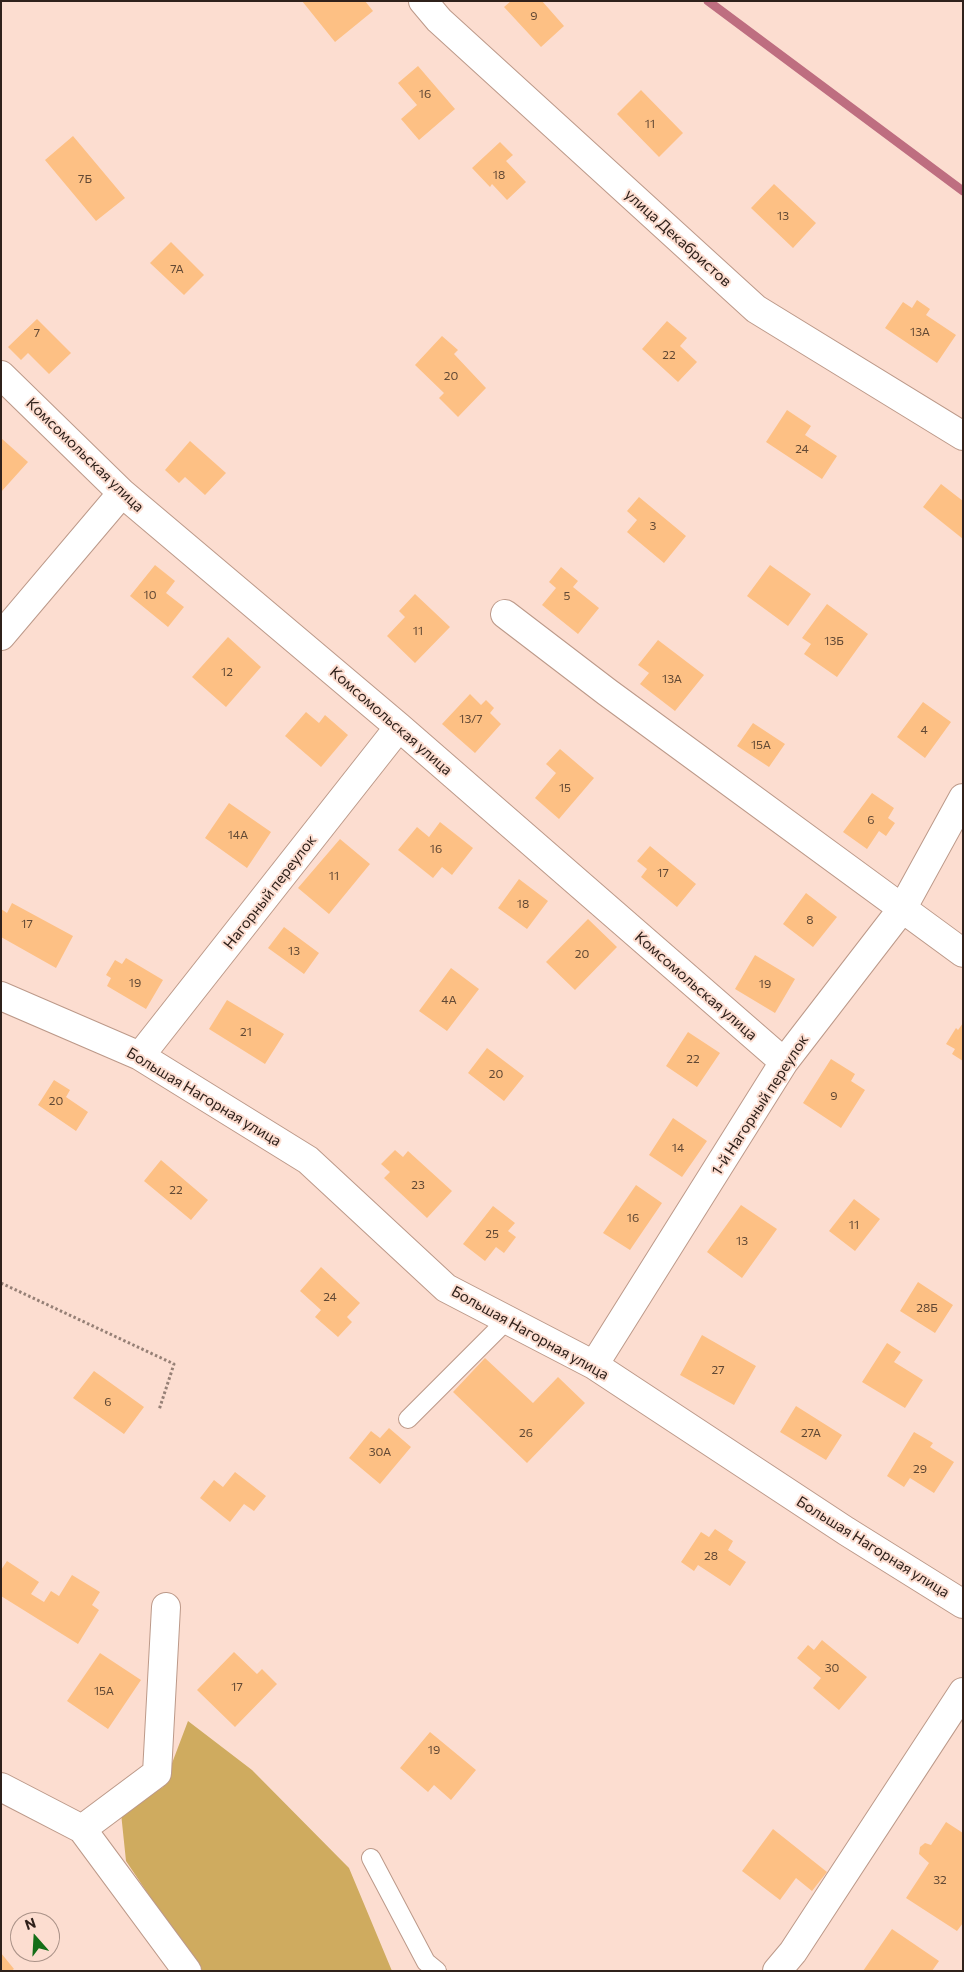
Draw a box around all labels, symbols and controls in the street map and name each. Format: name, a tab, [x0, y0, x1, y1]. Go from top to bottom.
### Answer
house number: 9	[530, 9, 538, 23]
house number: 16	[419, 87, 431, 101]
house number: 11	[645, 117, 655, 131]
house number: 18	[493, 168, 505, 182]
house number: 7Б	[78, 172, 92, 186]
street label: улица Декабристов	[621, 185, 735, 291]
house number: 13	[777, 209, 789, 223]
house number: 7А	[170, 262, 184, 276]
house number: 13А	[910, 325, 930, 339]
house number: 7	[34, 326, 40, 340]
house number: 22	[662, 348, 676, 362]
house number: 20	[444, 369, 458, 383]
street label: Комсомольская улица	[23, 394, 147, 516]
house number: 24	[795, 442, 809, 456]
house number: 3	[650, 519, 656, 533]
house number: 10	[144, 588, 156, 602]
house number: 5	[564, 589, 570, 603]
house number: 11	[413, 624, 423, 638]
house number: 13Б	[824, 634, 844, 648]
street label: Комсомольская улица	[326, 663, 456, 779]
house number: 12	[221, 665, 233, 679]
house number: 13А	[662, 672, 682, 686]
house number: 13/7	[459, 712, 483, 726]
house number: 4	[920, 723, 928, 737]
house number: 15А	[751, 738, 771, 752]
house number: 15	[559, 781, 571, 795]
house number: 6	[867, 813, 875, 827]
house number: 14А	[228, 828, 248, 842]
street label: Нагорный переулок	[220, 831, 320, 953]
house number: 16	[430, 842, 442, 856]
house number: 17	[657, 866, 669, 880]
house number: 11	[329, 869, 339, 883]
house number: 18	[517, 897, 529, 911]
house number: 8	[806, 913, 814, 927]
house number: 17	[21, 917, 33, 931]
street label: Комсомольская улица	[631, 928, 761, 1044]
house number: 13	[288, 944, 300, 958]
house number: 20	[575, 947, 589, 961]
house number: 19	[129, 976, 141, 990]
house number: 19	[759, 977, 771, 991]
house number: 4А	[441, 993, 457, 1007]
house number: 21	[240, 1025, 252, 1039]
street label: 1-й Нагорный переулок	[708, 1031, 812, 1179]
street label: Большая Нагорная улица	[124, 1044, 284, 1150]
house number: 22	[686, 1052, 700, 1066]
house number: 20	[489, 1067, 503, 1081]
house number: 9	[830, 1089, 838, 1103]
house number: 20	[49, 1094, 63, 1108]
house number: 14	[672, 1141, 684, 1155]
house number: 23	[411, 1178, 425, 1192]
house number: 22	[169, 1183, 183, 1197]
house number: 16	[627, 1211, 639, 1225]
house number: 11	[849, 1218, 859, 1232]
house number: 25	[485, 1227, 499, 1241]
house number: 13	[736, 1234, 748, 1248]
street label: Большая Нагорная улица	[448, 1282, 612, 1384]
house number: 24	[323, 1290, 337, 1304]
house number: 28Б	[916, 1301, 938, 1315]
house number: 27	[712, 1363, 724, 1377]
house number: 6	[104, 1395, 112, 1409]
house number: 26	[519, 1426, 533, 1440]
house number: 27А	[801, 1426, 821, 1440]
house number: 30А	[369, 1445, 391, 1459]
house number: 29	[913, 1462, 927, 1476]
street label: Большая Нагорная улица	[793, 1492, 953, 1602]
house number: 28	[704, 1549, 718, 1563]
house number: 30	[825, 1661, 839, 1675]
house number: 17	[231, 1680, 243, 1694]
house number: 15А	[94, 1684, 114, 1698]
house number: 19	[428, 1743, 440, 1757]
house number: 32	[933, 1873, 947, 1887]
north arrow	[10, 1912, 60, 1962]
text: N	[23, 1914, 38, 1933]

